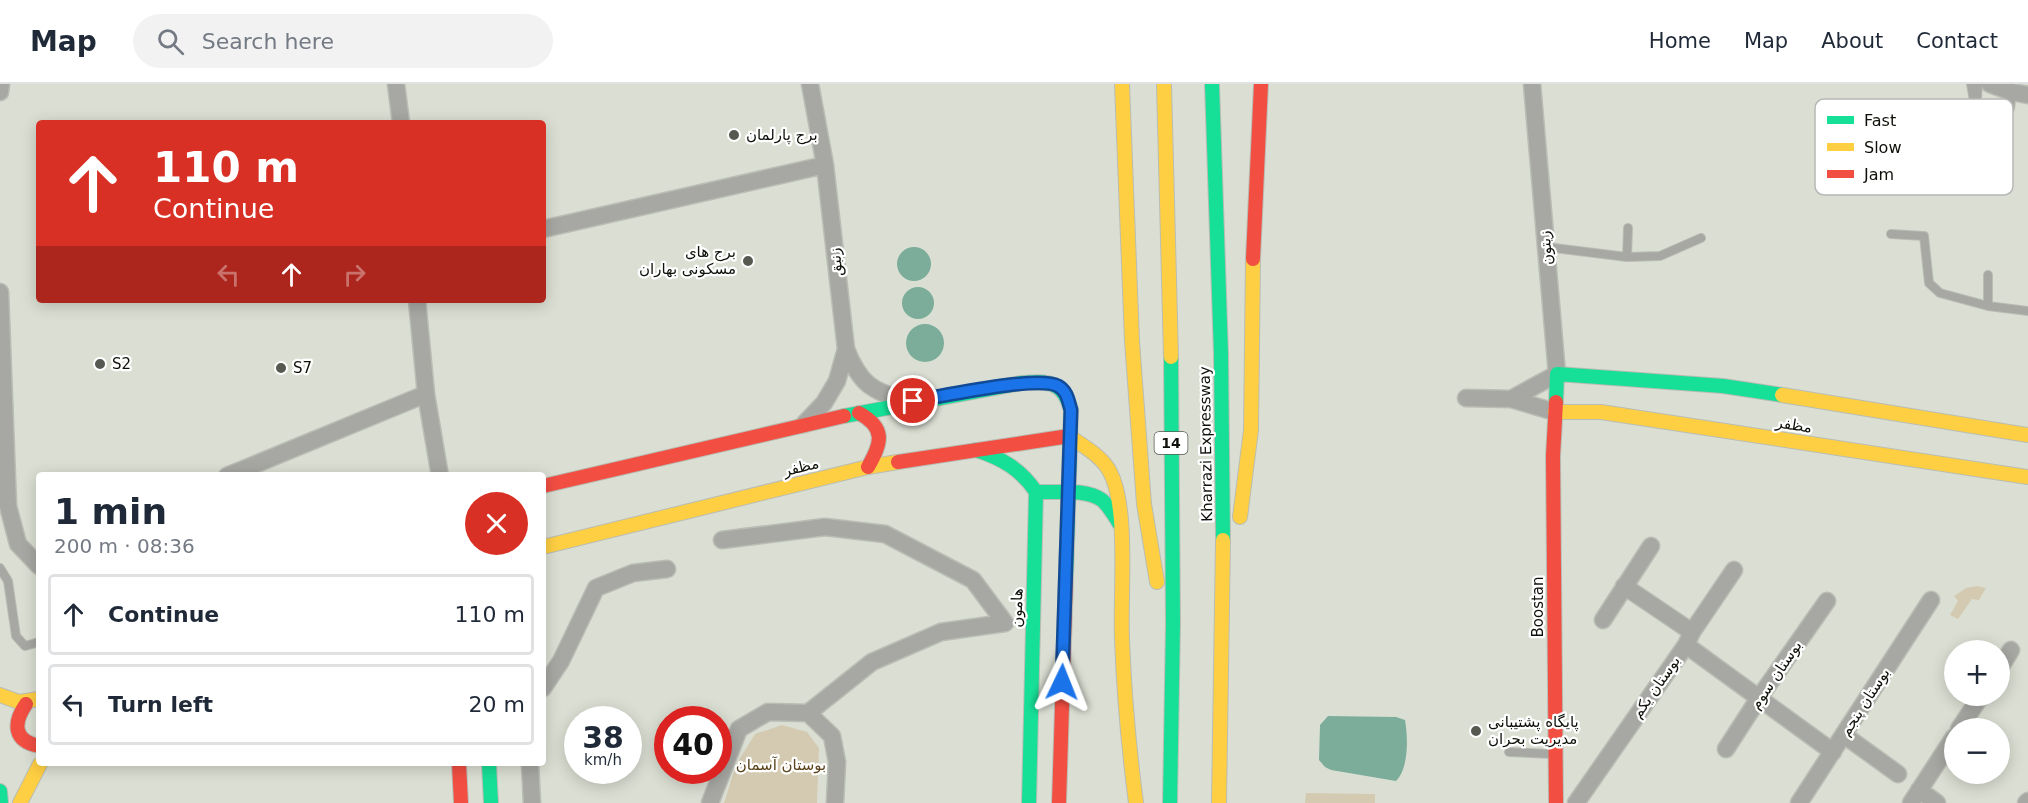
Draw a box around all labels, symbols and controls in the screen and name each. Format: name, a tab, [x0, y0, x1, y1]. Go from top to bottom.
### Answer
search box	[133, 14, 553, 68]
text: Map	[30, 25, 97, 58]
icon: search	[154, 25, 187, 58]
text: Search here	[202, 29, 334, 54]
text: Home	[1649, 29, 1711, 53]
text: Map	[1744, 29, 1788, 53]
text: About	[1821, 29, 1883, 53]
text: Contact	[1916, 29, 1998, 53]
legend	[1815, 99, 2013, 195]
text: Fast	[1864, 111, 1896, 130]
place label: برج پارلمان	[746, 126, 818, 145]
marker: برج پارلمان	[727, 128, 741, 142]
text: Slow	[1864, 138, 1901, 157]
text: 110 m	[153, 143, 299, 192]
icon: ahead	[54, 144, 132, 222]
text: Jam	[1863, 165, 1894, 184]
text: Continue	[153, 193, 274, 224]
street label: زیتون	[1536, 230, 1556, 266]
place label: برج های مسکونی بهاران	[639, 243, 736, 278]
street label: زنبق	[826, 247, 846, 277]
marker: برج های مسکونی بهاران	[741, 254, 755, 268]
icon: left	[212, 258, 245, 291]
icon: ahead	[275, 258, 308, 291]
icon: right	[338, 258, 371, 291]
place label: S2	[112, 355, 131, 373]
marker: S2	[93, 357, 107, 371]
place label: S7	[293, 359, 312, 377]
marker: S7	[274, 361, 288, 375]
street label: Kharrazi Expressway	[1196, 366, 1216, 522]
pin	[887, 375, 938, 426]
icon: arrive	[896, 384, 929, 417]
street label: مظفر	[1774, 413, 1813, 437]
road number: 14	[1154, 432, 1188, 454]
street label: مظفر	[780, 454, 821, 480]
text: 1 min	[54, 491, 167, 532]
button: close	[465, 492, 528, 555]
text: 200 m · 08:36	[54, 534, 195, 558]
street label: Boostan	[1529, 576, 1547, 638]
street label: هامون	[1008, 588, 1026, 628]
icon: ahead	[57, 598, 90, 631]
text: Continue	[108, 602, 219, 627]
text: 110 m	[455, 602, 525, 627]
street label: بوستان سوم	[1746, 637, 1806, 713]
map controls	[1944, 640, 2010, 784]
button: +	[1944, 640, 2010, 706]
position arrow	[1030, 650, 1094, 714]
street label: بوستان یکم	[1628, 652, 1684, 722]
street label: بوستان پنجم	[1836, 664, 1895, 740]
icon: left	[57, 688, 90, 721]
text: Turn left	[108, 692, 213, 717]
text: 20 m	[469, 692, 525, 717]
speed limit sign: 40	[654, 706, 732, 784]
place label: پایگاه پشتیبانی مدیریت بحران	[1488, 713, 1579, 748]
button: −	[1944, 718, 2010, 784]
text: 38	[582, 720, 624, 755]
marker: پایگاه پشتیبانی مدیریت بحران	[1469, 724, 1483, 738]
text: km/h	[584, 751, 622, 769]
park label: بوستان آسمان	[736, 756, 826, 774]

